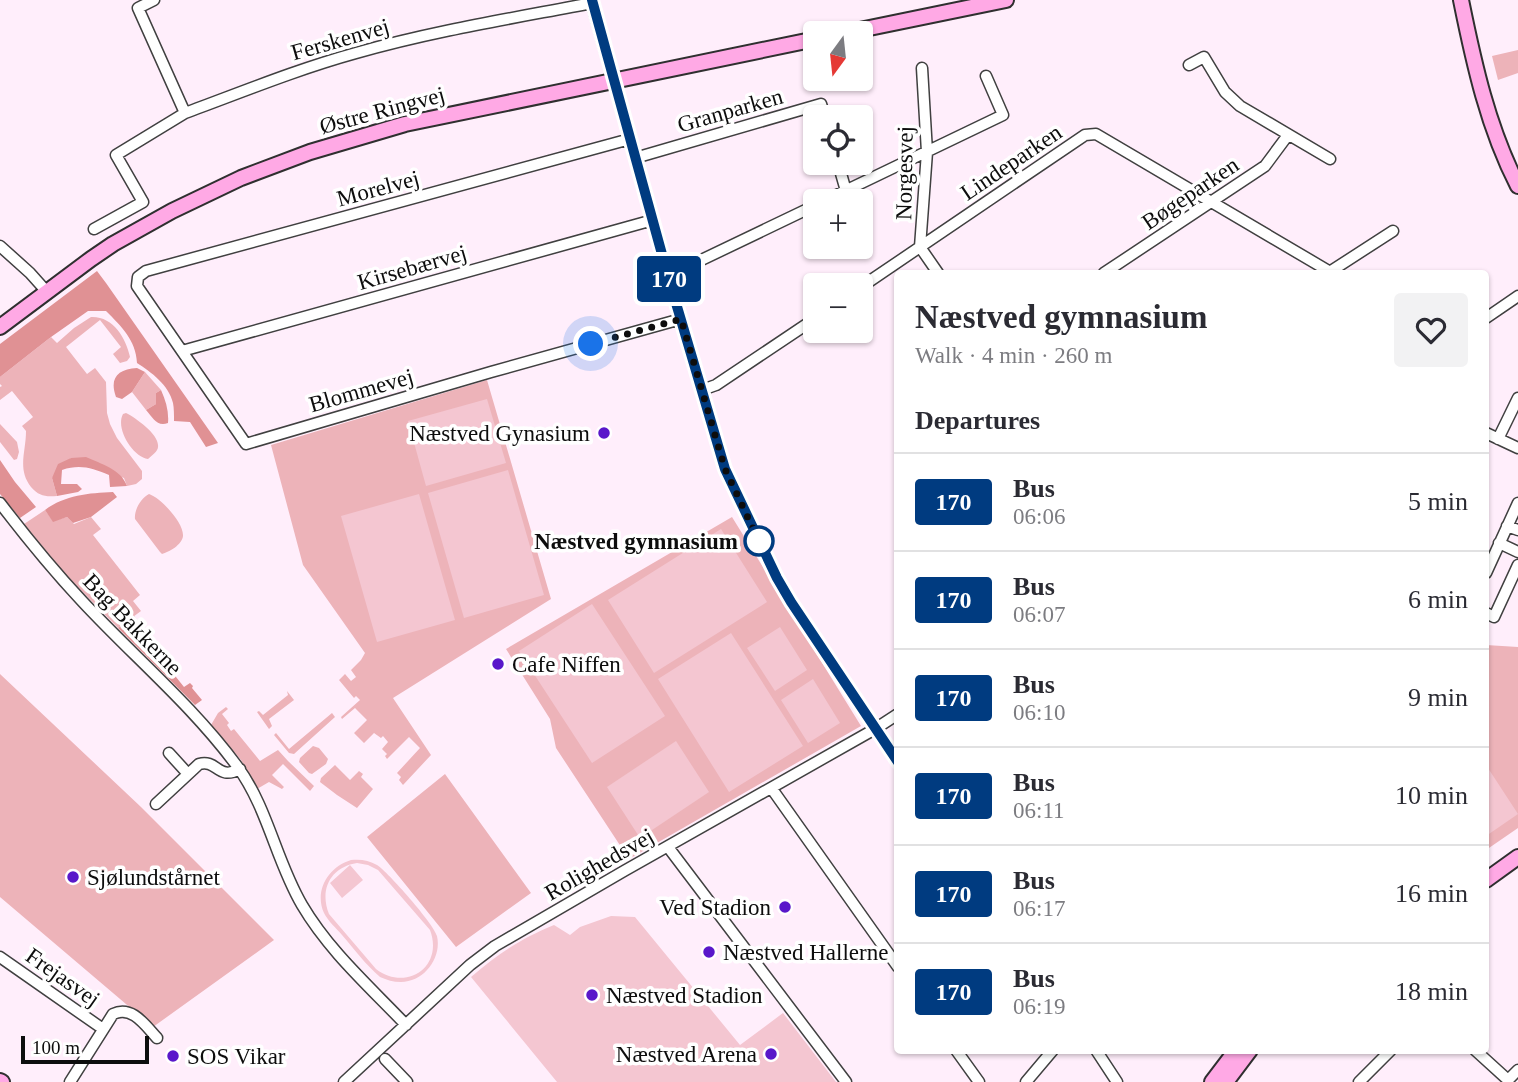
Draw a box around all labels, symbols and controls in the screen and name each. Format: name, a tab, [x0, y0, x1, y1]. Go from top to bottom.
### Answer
street label: Ferskenvej	[288, 14, 392, 65]
north arrow	[803, 21, 873, 91]
map controls	[803, 21, 873, 343]
street label: Østre Ringvej	[317, 82, 447, 139]
street label: Granparken	[675, 83, 786, 137]
button: locate	[803, 105, 873, 175]
street label: Lindeparken	[956, 119, 1067, 205]
street label: Norgesvej	[891, 126, 918, 220]
street label: Bøgeparken	[1137, 152, 1244, 235]
street label: Morelvej	[334, 165, 422, 211]
button: +	[803, 189, 873, 259]
street label: Kirsebærvej	[355, 240, 470, 295]
line badge: 170	[629, 256, 709, 302]
text: 170	[651, 266, 687, 292]
button: −	[803, 273, 873, 343]
button: heart	[1394, 293, 1468, 367]
text: Næstved gymnasium	[915, 299, 1207, 335]
your location	[573, 326, 608, 361]
text: Walk · 4 min · 260 m	[915, 343, 1112, 368]
street label: Blommevej	[306, 364, 416, 417]
text: Departures	[915, 406, 1040, 435]
place label: Næstved Gynasium	[409, 421, 590, 446]
marker: Næstved Gynasium	[596, 425, 612, 441]
text: Bus	[1013, 474, 1055, 503]
text: 5 min	[1408, 487, 1468, 516]
text: 170	[936, 489, 972, 515]
text: 06:06	[1013, 504, 1065, 529]
marker: Næstved gymnasium	[744, 526, 774, 556]
place label: Næstved gymnasium	[534, 529, 738, 554]
street label: Bag Bakkerne	[78, 569, 187, 680]
text: Bus	[1013, 572, 1055, 601]
text: 6 min	[1408, 585, 1468, 614]
text: 170	[936, 587, 972, 613]
text: 06:07	[1013, 602, 1065, 627]
place label: Cafe Niffen	[512, 652, 621, 677]
marker: Cafe Niffen	[490, 656, 506, 672]
text: Bus	[1013, 670, 1055, 699]
text: 9 min	[1408, 683, 1468, 712]
text: 170	[936, 685, 972, 711]
text: 06:10	[1013, 700, 1065, 725]
text: Bus	[1013, 768, 1055, 797]
text: 10 min	[1395, 781, 1468, 810]
text: 170	[936, 783, 972, 809]
text: 06:11	[1013, 798, 1065, 823]
street label: Rolighedsvej	[540, 823, 658, 906]
place label: Sjølundstårnet	[87, 865, 220, 890]
text: Bus	[1013, 866, 1055, 895]
marker: Sjølundstårnet	[65, 869, 81, 885]
text: 16 min	[1395, 879, 1468, 908]
text: 170	[936, 881, 972, 907]
place label: Ved Stadion	[659, 895, 771, 920]
text: 06:17	[1013, 896, 1065, 921]
marker: Ved Stadion	[777, 899, 793, 915]
place label: Næstved Hallerne	[723, 940, 888, 965]
street label: Frejasvej	[21, 943, 104, 1012]
marker: Næstved Hallerne	[701, 944, 717, 960]
text: Bus	[1013, 964, 1055, 993]
text: 18 min	[1395, 977, 1468, 1006]
text: 170	[936, 979, 972, 1005]
place label: Næstved Stadion	[606, 983, 763, 1008]
marker: Næstved Stadion	[584, 987, 600, 1003]
text: 06:19	[1013, 994, 1065, 1019]
scale bar	[21, 1033, 149, 1065]
text: 100 m	[32, 1037, 80, 1058]
place label: Næstved Arena	[616, 1042, 757, 1067]
place label: SOS Vikar	[187, 1044, 286, 1069]
marker: Næstved Arena	[763, 1046, 779, 1062]
marker: SOS Vikar	[165, 1048, 181, 1064]

